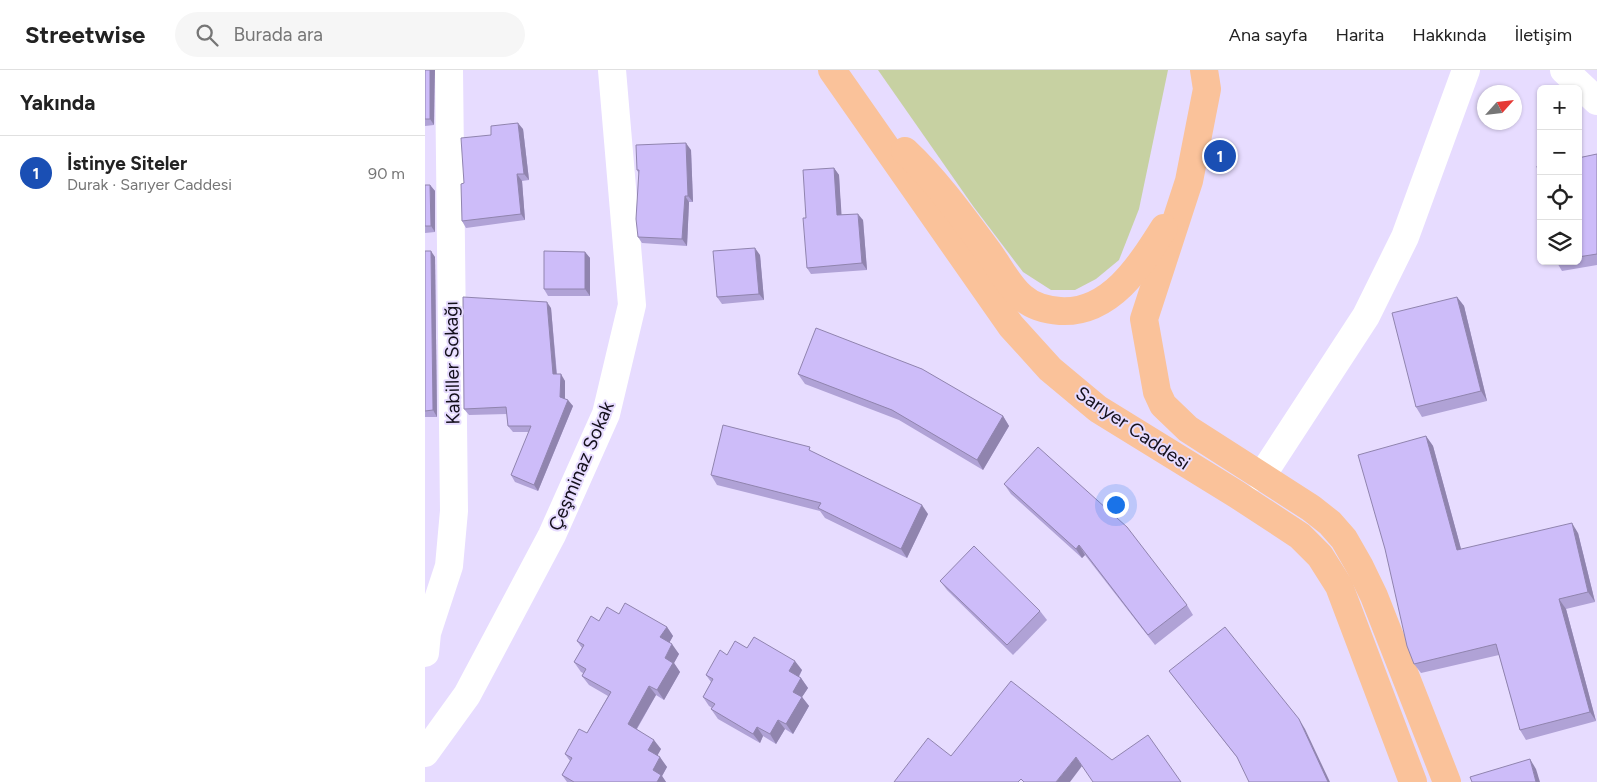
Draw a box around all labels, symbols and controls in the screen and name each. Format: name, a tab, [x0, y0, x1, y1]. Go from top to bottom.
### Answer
search box	[175, 12, 525, 57]
text: Streetwise	[25, 20, 145, 49]
icon: search	[193, 21, 221, 49]
text: Burada ara	[233, 23, 323, 46]
text: Ana sayfa	[1229, 24, 1307, 46]
text: Harita	[1335, 24, 1384, 46]
text: Hakkında	[1412, 24, 1486, 46]
text: İletişim	[1514, 24, 1572, 46]
north arrow	[1477, 85, 1522, 130]
map controls	[1537, 85, 1582, 265]
button: +	[1537, 85, 1582, 130]
text: Yakında	[20, 90, 95, 115]
button: −	[1537, 130, 1582, 175]
pin: 1	[1204, 137, 1236, 175]
text: İstinye Siteler	[67, 152, 187, 175]
text: 1	[33, 164, 39, 183]
text: 90 m	[368, 164, 405, 183]
text: Durak · Sarıyer Caddesi	[67, 175, 232, 194]
button: locate	[1537, 175, 1582, 220]
button: layers	[1537, 220, 1582, 265]
street label: Kabiller Sokağı	[439, 301, 465, 425]
street label: Sarıyer Caddesi	[1072, 381, 1194, 475]
street label: Çeşminaz Sokak	[543, 397, 619, 534]
your location	[1103, 492, 1129, 518]

